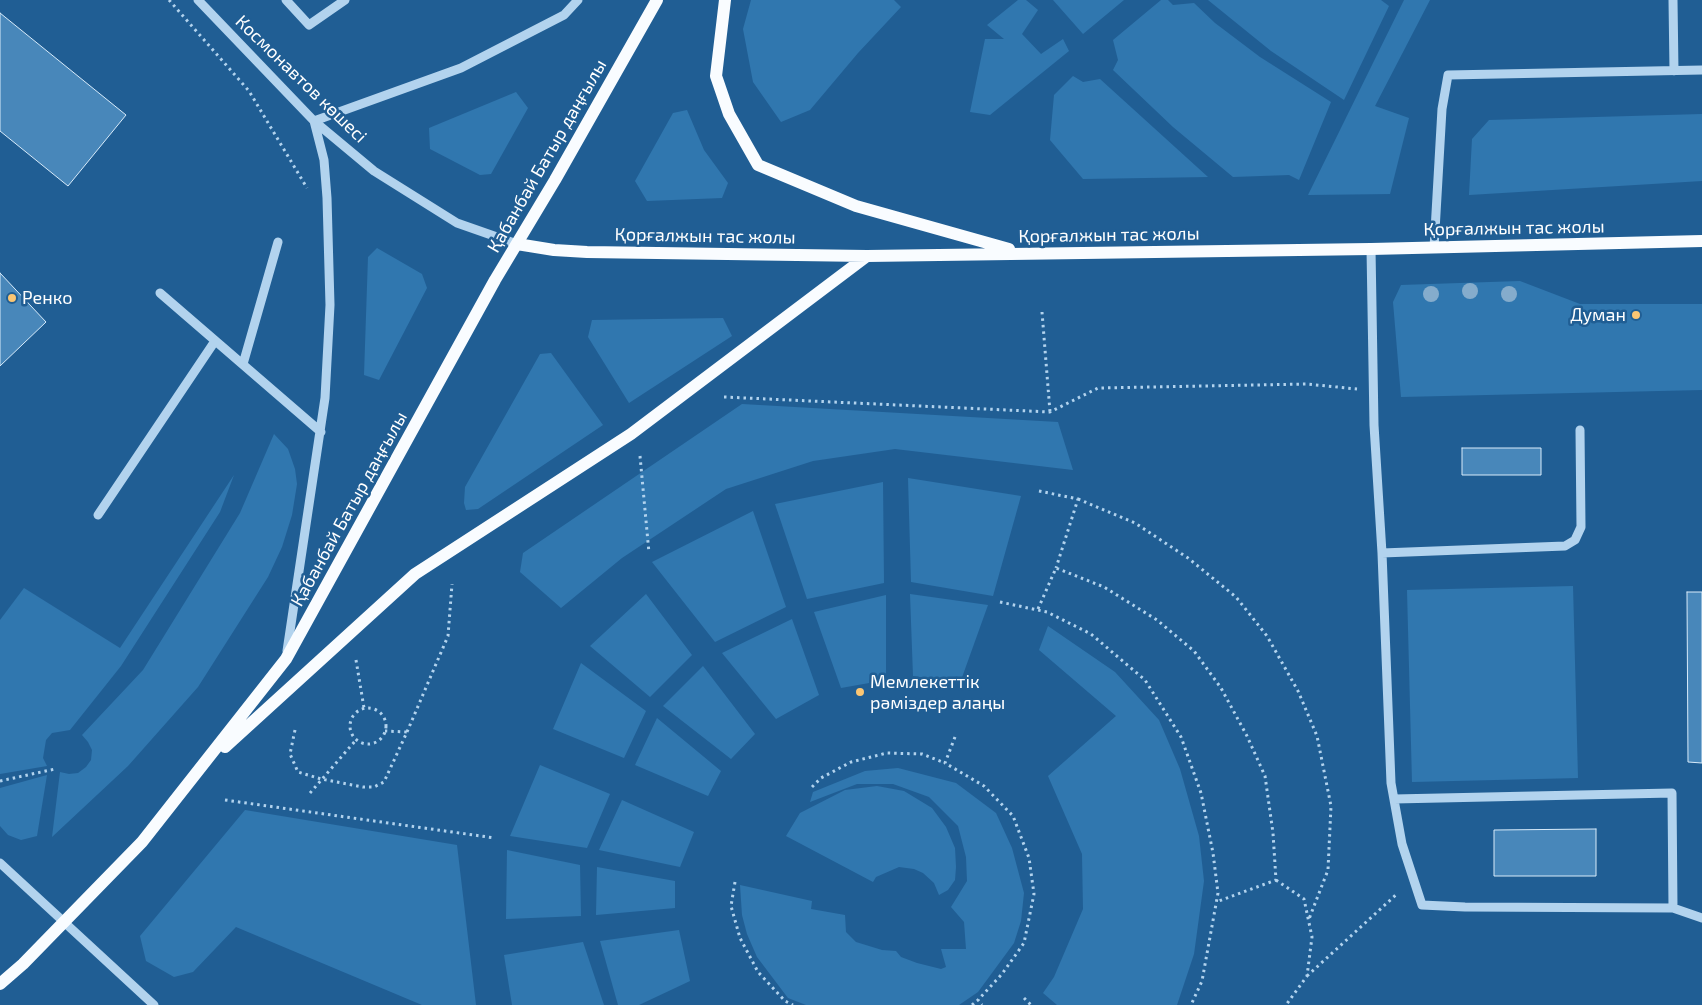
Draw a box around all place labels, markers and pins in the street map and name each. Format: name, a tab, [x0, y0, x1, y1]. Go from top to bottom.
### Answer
place label: Ренко	[22, 287, 73, 309]
marker: Ренко	[6, 292, 18, 304]
place label: Думан	[1570, 304, 1626, 326]
marker: Думан	[1630, 309, 1642, 321]
place label: Мемлекеттік рәміздер алаңы	[870, 671, 1005, 714]
marker: Мемлекеттік рәміздер алаңы	[854, 686, 866, 698]

